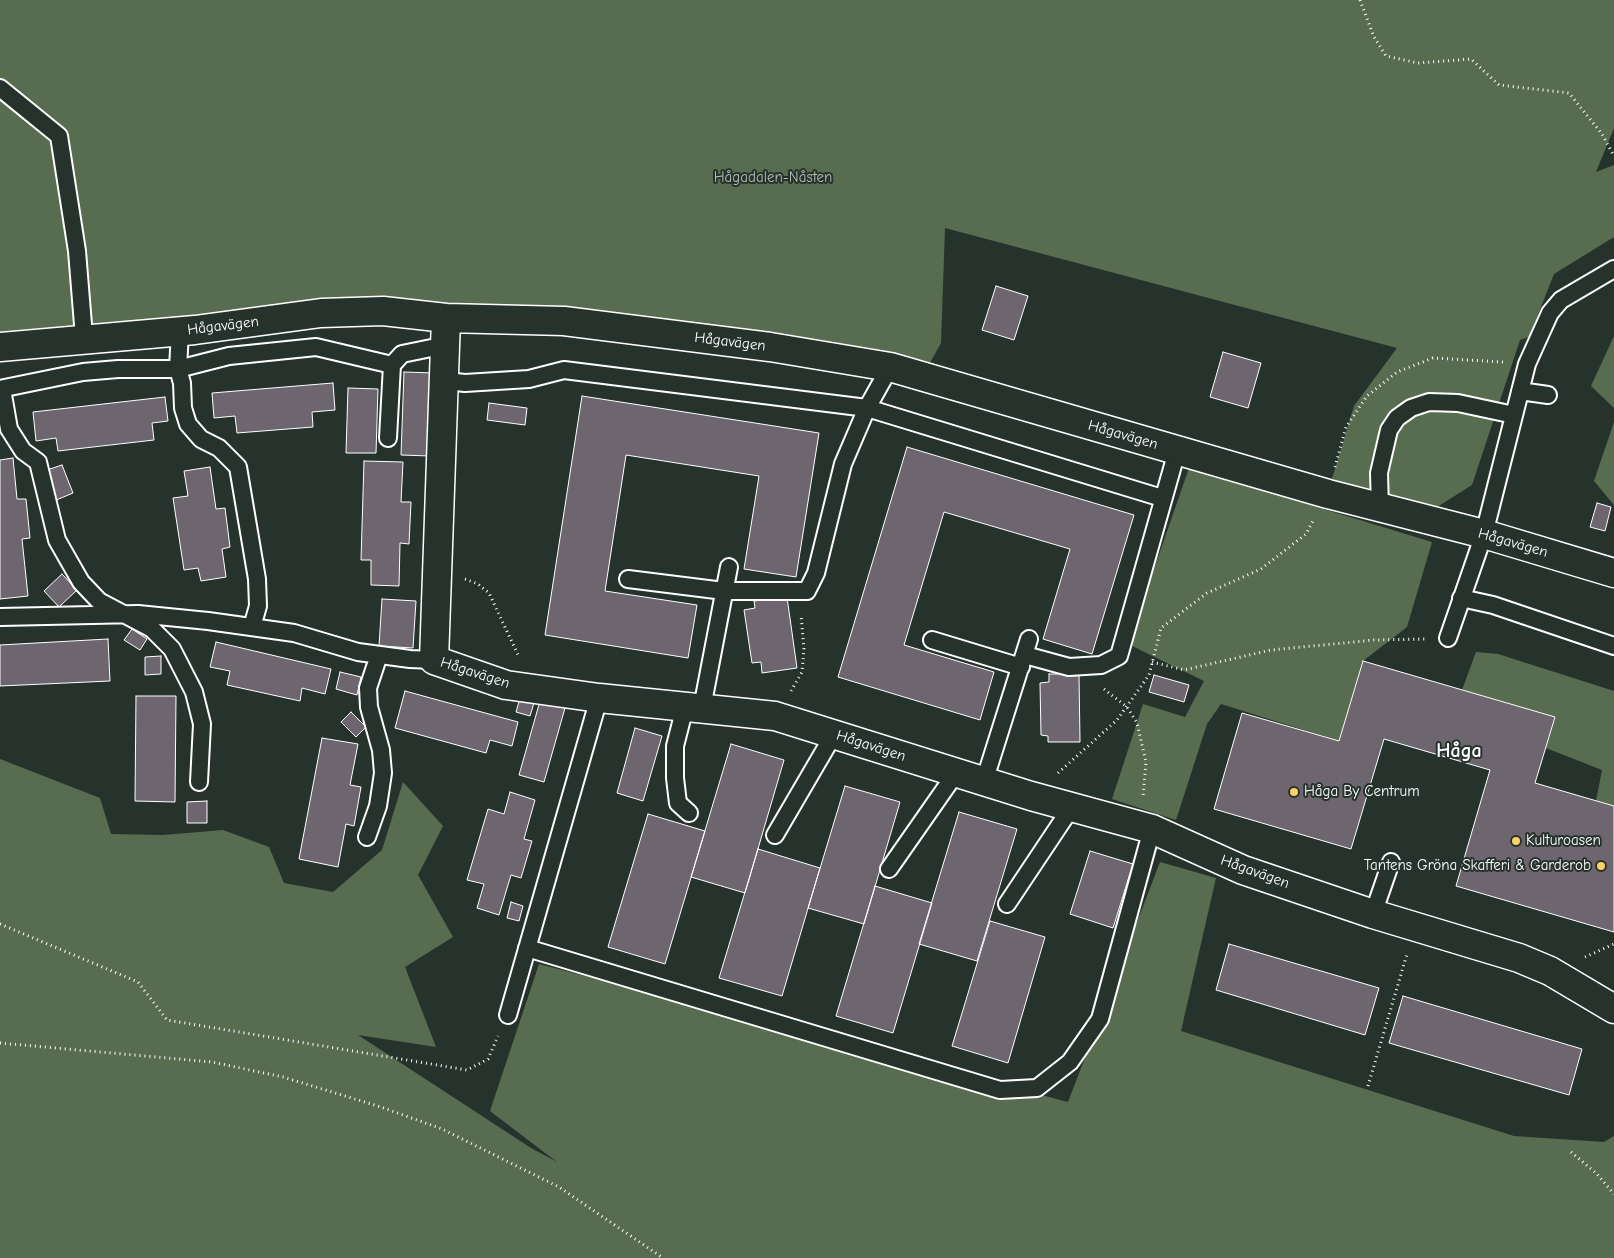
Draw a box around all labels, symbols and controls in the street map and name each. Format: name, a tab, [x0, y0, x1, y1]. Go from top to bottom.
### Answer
park label: Hågadalen-Nåsten	[714, 169, 832, 187]
street label: Hågavägen	[186, 313, 260, 339]
street label: Hågavägen	[693, 329, 767, 355]
street label: Hågavägen	[1086, 416, 1160, 454]
street label: Hågavägen	[1476, 524, 1550, 562]
street label: Hågavägen	[438, 653, 512, 693]
street label: Hågavägen	[834, 726, 908, 766]
district label: Håga	[1436, 739, 1482, 763]
place label: Håga By Centrum	[1304, 783, 1420, 801]
marker: Håga By Centrum	[1288, 786, 1300, 798]
place label: Kulturoasen	[1526, 832, 1601, 850]
marker: Kulturoasen	[1510, 835, 1522, 847]
street label: Hågavägen	[1218, 851, 1292, 893]
place label: Tantens Gröna Skafferi & Garderob	[1364, 857, 1591, 875]
marker: Tantens Gröna Skafferi & Garderob	[1595, 860, 1607, 872]

